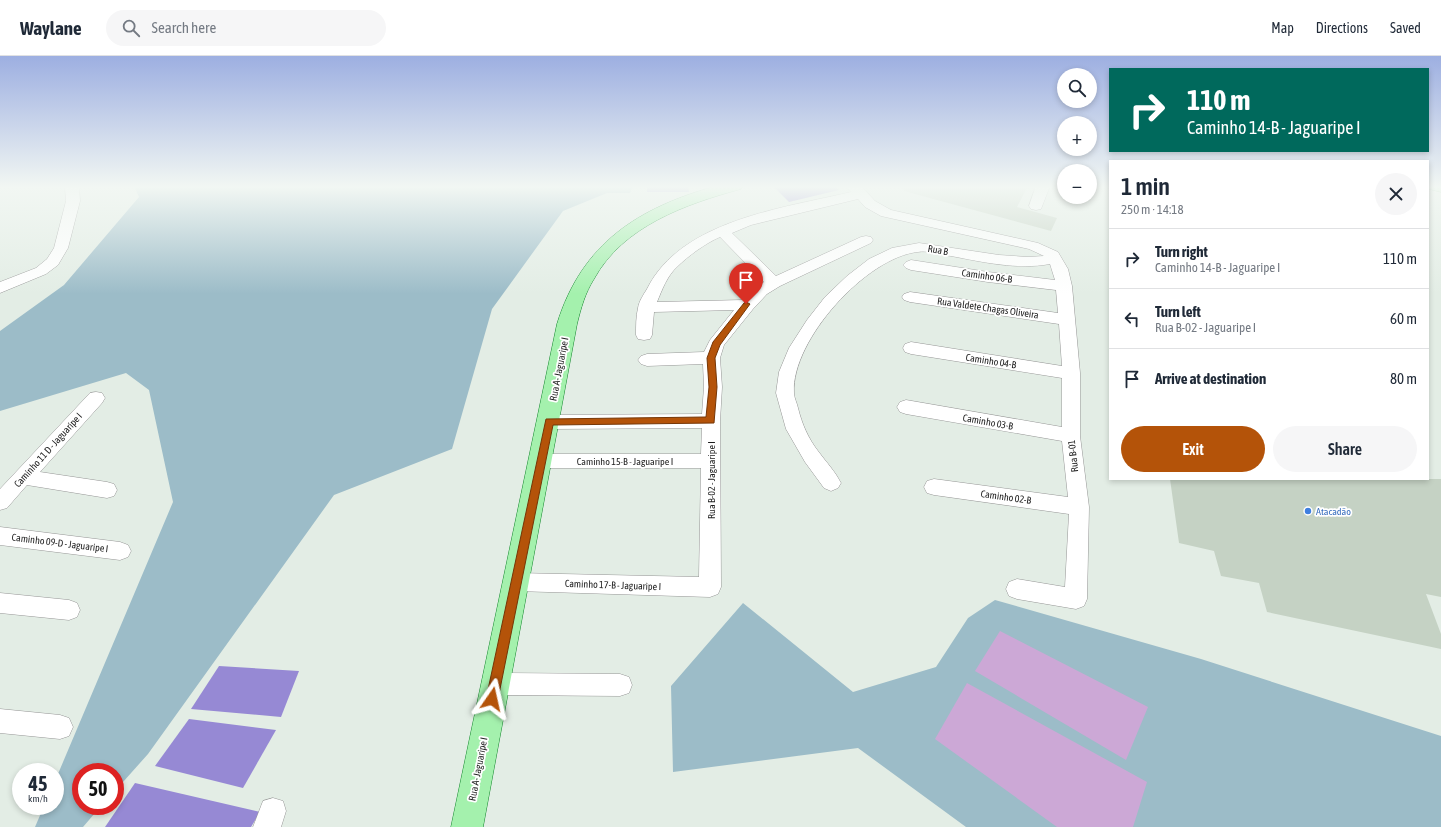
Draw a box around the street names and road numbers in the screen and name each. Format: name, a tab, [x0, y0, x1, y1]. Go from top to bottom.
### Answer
street label: Rua B	[927, 243, 949, 257]
street label: Caminho 06-B	[961, 267, 1013, 285]
street label: Rua Valdete Chagas Oliveira	[937, 295, 1040, 321]
street label: Rua A- Jaguaripe I	[547, 336, 571, 402]
street label: Caminho 04-B	[965, 352, 1017, 370]
street label: Caminho 11 D - Jaguaripe I	[12, 411, 84, 489]
street label: Caminho 03-B	[962, 412, 1014, 432]
street label: Rua B-01	[1066, 439, 1080, 473]
street label: Rua B-02 - Jaguaripe I	[706, 441, 717, 519]
street label: Caminho 15-B - Jaguaripe I	[577, 456, 673, 467]
street label: Caminho 02-B	[980, 488, 1032, 506]
street label: Caminho 09-D - Jaguaripe I	[11, 532, 109, 554]
street label: Caminho 17-B - Jaguaripe I	[565, 578, 661, 592]
street label: Rua A- Jaguaripe I	[466, 736, 490, 802]

